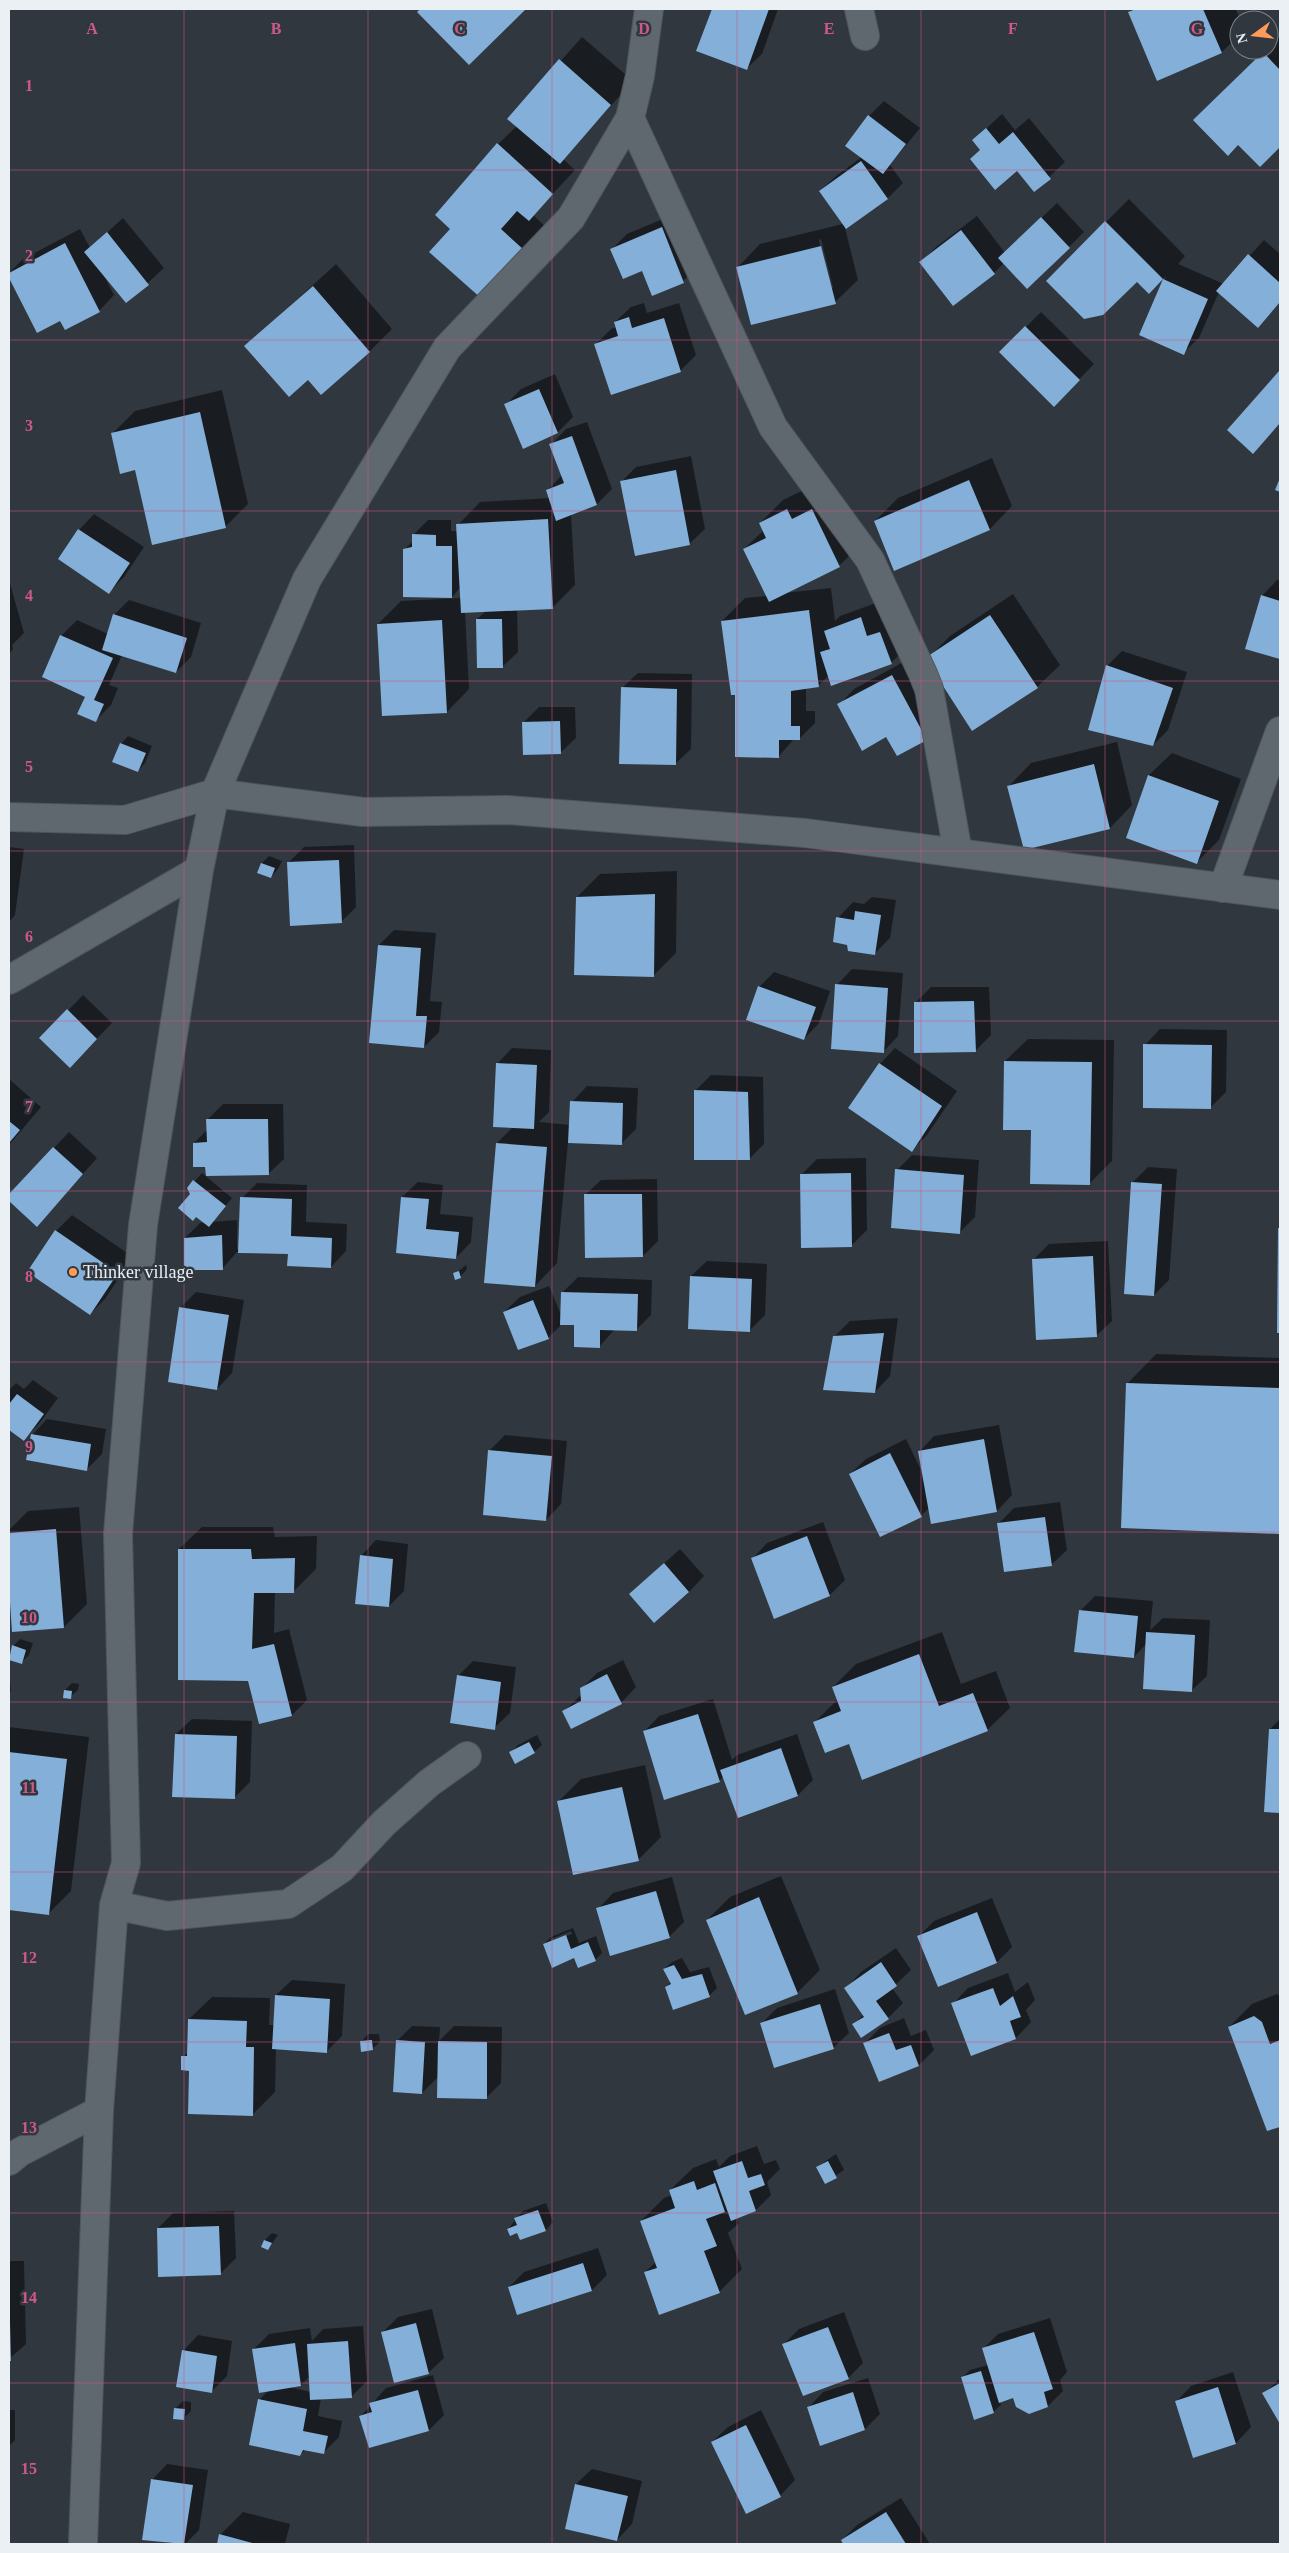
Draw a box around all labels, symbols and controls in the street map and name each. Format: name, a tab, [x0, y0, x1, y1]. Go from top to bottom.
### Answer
north arrow	[1229, 10, 1279, 60]
text: A	[86, 20, 98, 37]
text: B	[271, 20, 282, 37]
text: C	[454, 20, 466, 37]
text: D	[638, 20, 650, 37]
text: E	[824, 20, 834, 37]
text: F	[1008, 20, 1018, 37]
text: G	[1191, 20, 1204, 37]
text: N	[1233, 31, 1250, 45]
text: 1	[25, 77, 33, 94]
text: 2	[25, 247, 33, 264]
text: 3	[25, 417, 33, 434]
text: 4	[25, 587, 33, 604]
text: 5	[25, 758, 33, 775]
text: 6	[25, 928, 33, 945]
text: 7	[25, 1098, 33, 1115]
place label: Thinker village	[83, 1262, 193, 1282]
marker: Thinker village	[67, 1266, 79, 1278]
text: 8	[25, 1268, 33, 1285]
text: 9	[25, 1438, 33, 1455]
text: 10	[21, 1609, 37, 1626]
text: 11	[21, 1779, 37, 1796]
text: 12	[21, 1949, 37, 1966]
text: 13	[21, 2119, 37, 2136]
text: 14	[21, 2289, 37, 2306]
text: 15	[21, 2460, 37, 2477]

